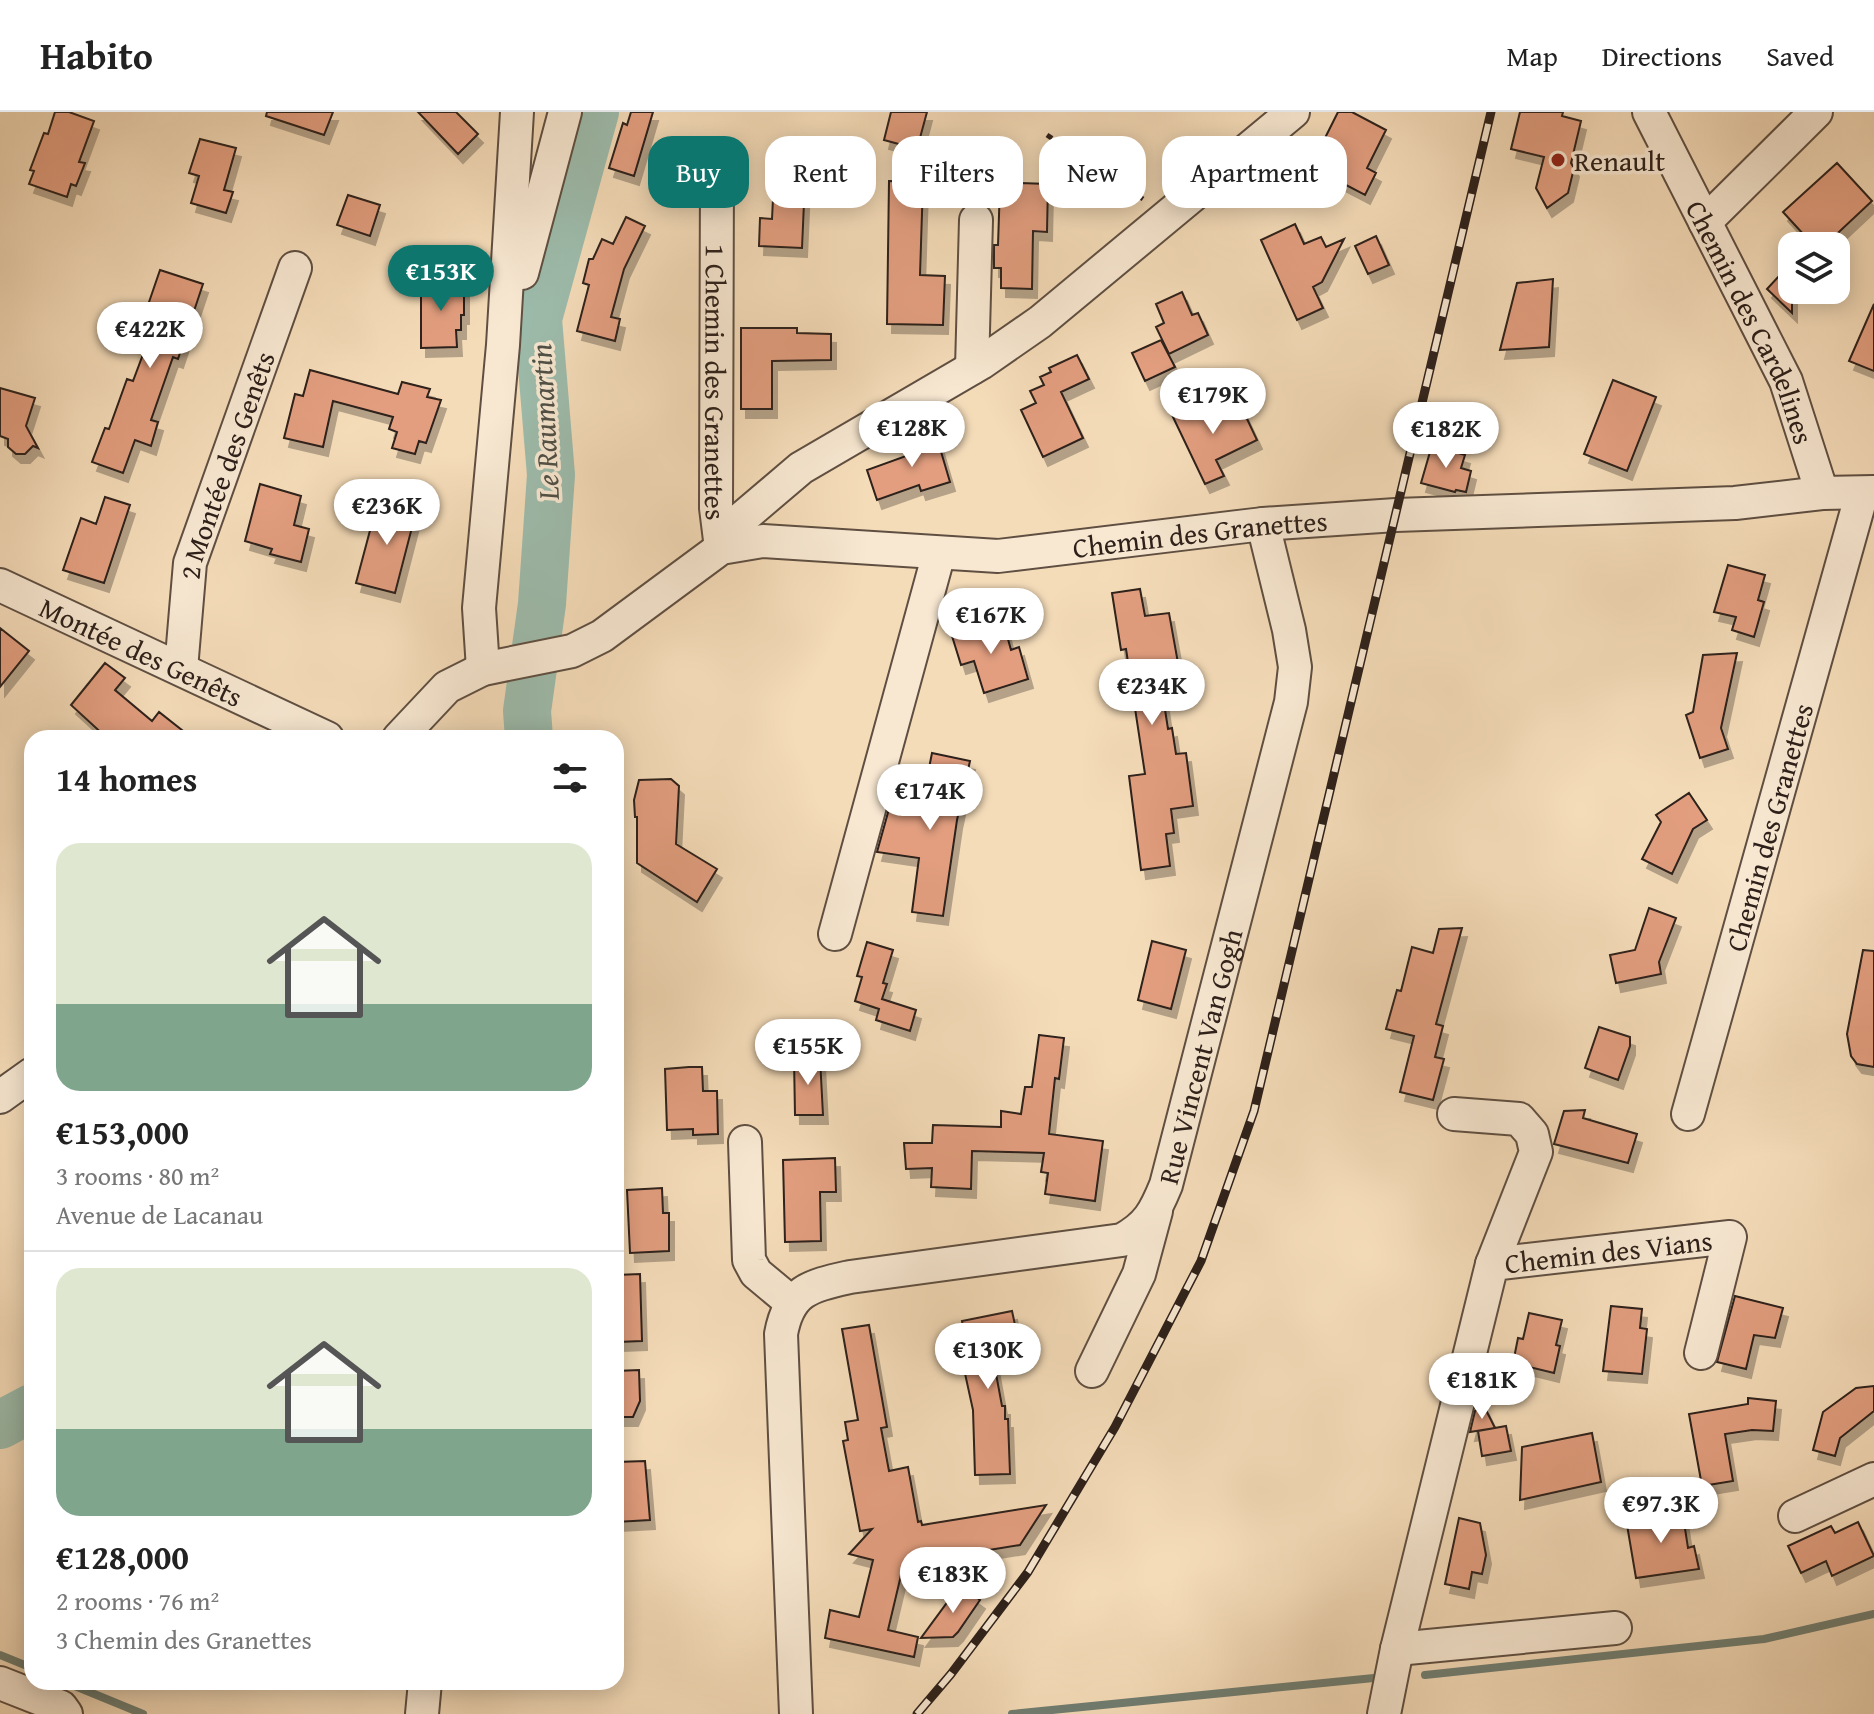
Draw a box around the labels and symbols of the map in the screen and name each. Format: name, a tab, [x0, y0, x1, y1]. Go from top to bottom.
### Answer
place label: Renault	[1574, 140, 1665, 181]
marker: Renault	[1549, 151, 1567, 169]
street label: Chemin des Cardelines	[1677, 193, 1825, 449]
street label: 1 Chemin des Granettes	[695, 244, 738, 522]
pin: €153K	[385, 245, 497, 313]
pin: €422K	[94, 302, 206, 370]
water label: Le Raumartin	[518, 343, 570, 502]
street label: 2 Montée des Genêts	[168, 345, 284, 581]
pin: €179K	[1157, 368, 1269, 436]
pin: €128K	[856, 401, 968, 469]
pin: €182K	[1390, 402, 1502, 470]
pin: €236K	[331, 479, 443, 547]
street label: Chemin des Granettes	[1070, 499, 1329, 567]
street label: Montée des Genêts	[33, 586, 250, 716]
pin: €167K	[935, 588, 1047, 656]
pin: €234K	[1096, 659, 1208, 727]
street label: Chemin des Granettes	[1714, 698, 1823, 956]
pin: €174K	[874, 764, 986, 832]
street label: Rue Vincent Van Gogh	[1147, 924, 1252, 1188]
pin: €155K	[752, 1019, 864, 1087]
street label: Chemin des Vians	[1503, 1219, 1714, 1283]
pin: €130K	[932, 1323, 1044, 1391]
pin: €181K	[1426, 1353, 1538, 1421]
pin: €97.3K	[1596, 1477, 1726, 1545]
pin: €183K	[897, 1547, 1009, 1615]

